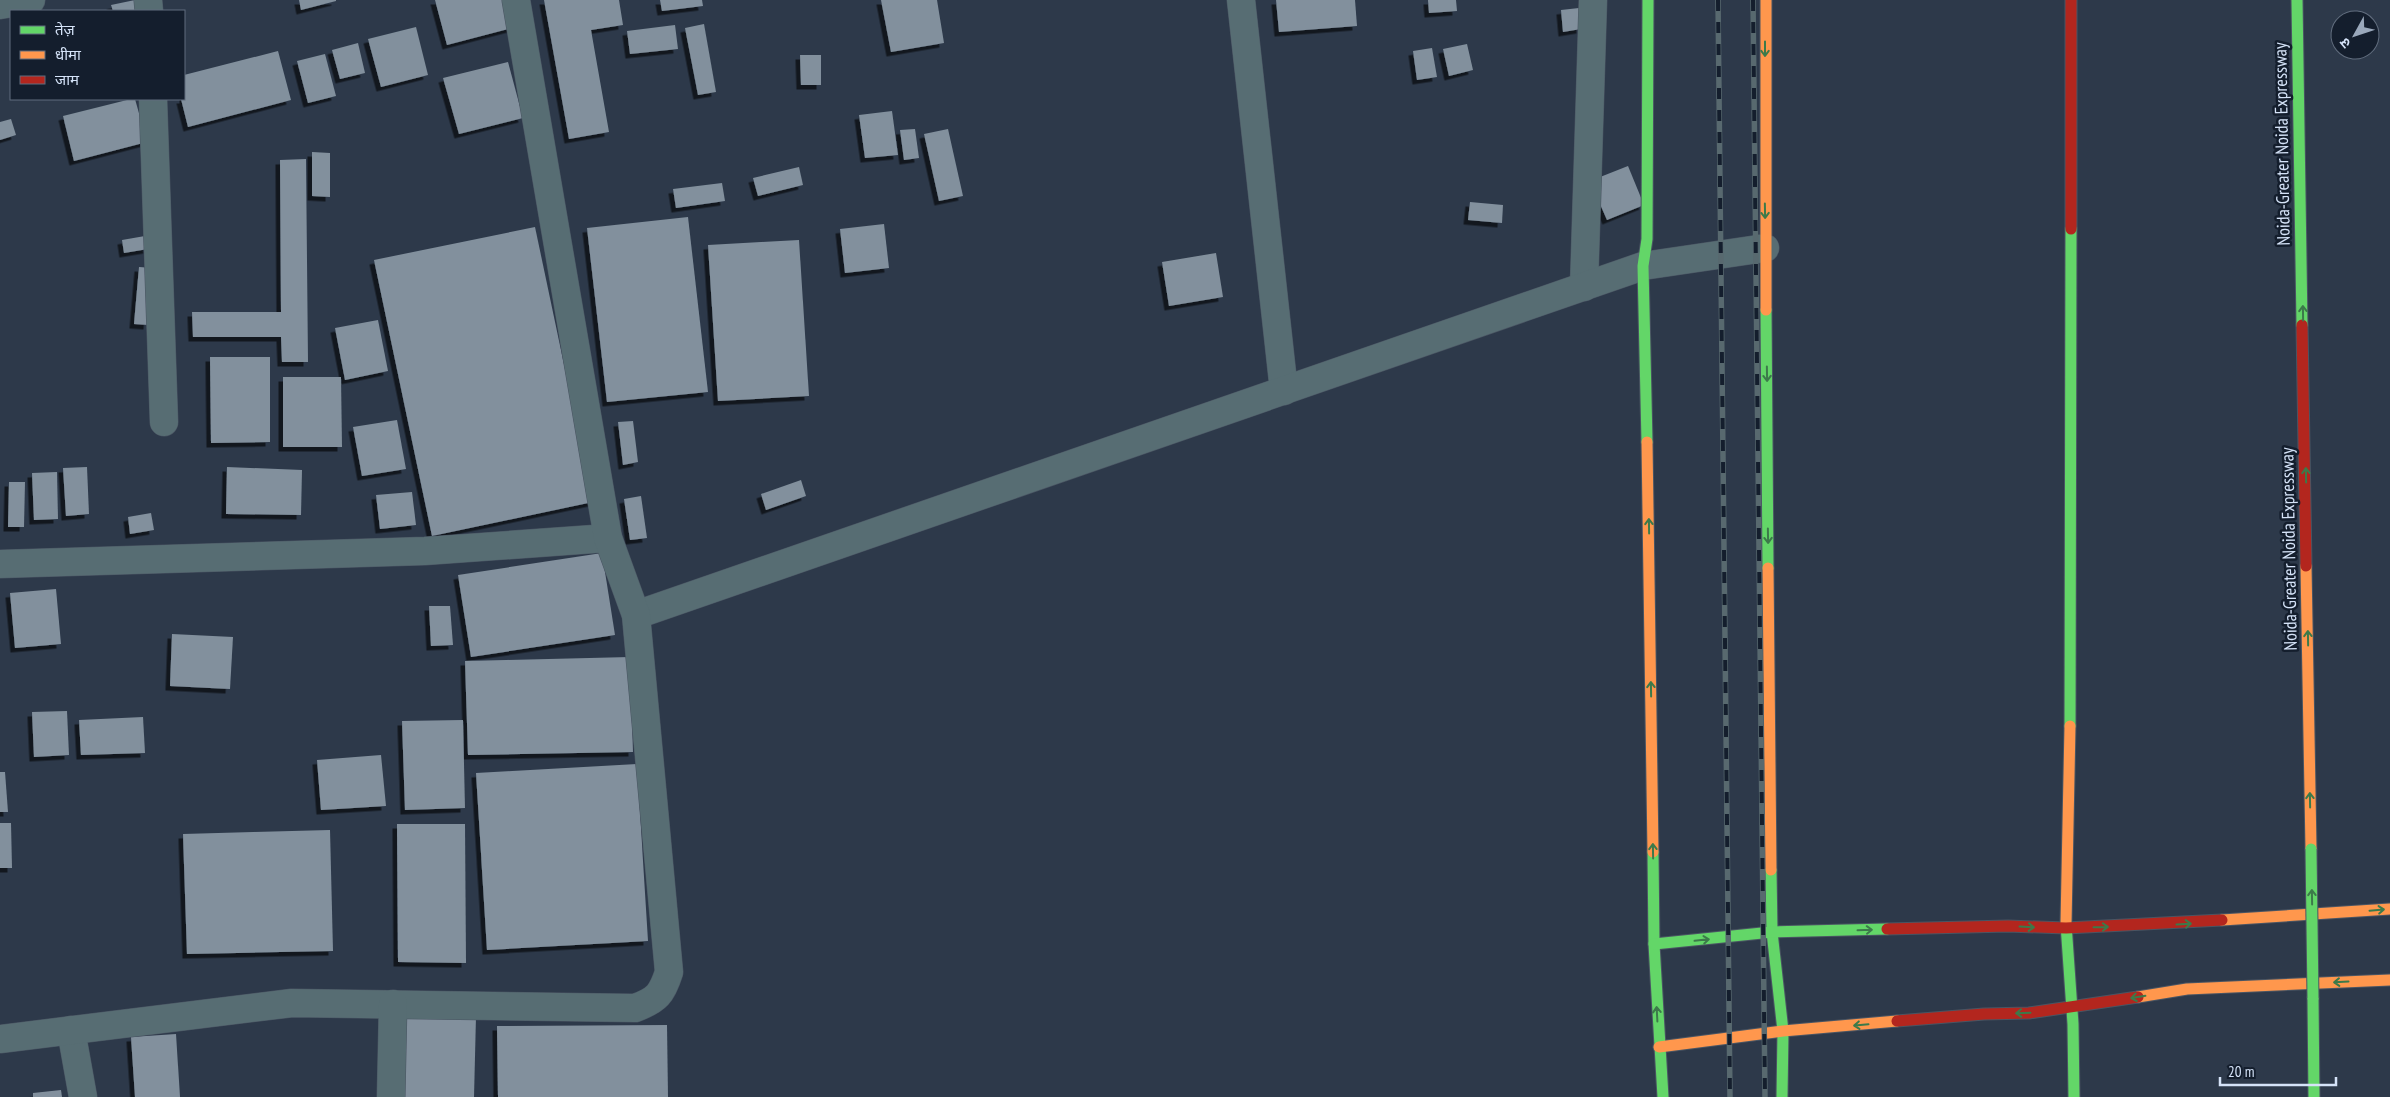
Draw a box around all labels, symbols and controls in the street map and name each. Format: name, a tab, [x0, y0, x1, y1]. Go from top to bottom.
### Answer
legend	[10, 10, 185, 100]
north arrow	[2330, 10, 2380, 60]
text: तेज़	[55, 20, 76, 39]
text: उ	[2335, 34, 2355, 52]
one-way arrow	[1760, 40, 1770, 56]
street label: Noida-Greater Noida Expressway	[2268, 42, 2295, 246]
text: धीमा	[55, 45, 82, 64]
text: जाम	[55, 70, 80, 89]
one-way arrow	[1760, 202, 1770, 219]
one-way arrow	[2298, 305, 2308, 321]
one-way arrow	[1762, 365, 1772, 381]
street label: Noida-Greater Noida Expressway	[2275, 447, 2302, 651]
one-way arrow	[2301, 467, 2311, 484]
one-way arrow	[1644, 519, 1654, 535]
one-way arrow	[1763, 528, 1773, 544]
one-way arrow	[2303, 630, 2313, 646]
one-way arrow	[1646, 681, 1656, 698]
one-way arrow	[2305, 792, 2315, 808]
one-way arrow	[1648, 844, 1658, 860]
one-way arrow	[2307, 889, 2316, 905]
one-way arrow	[2369, 905, 2385, 914]
one-way arrow	[2176, 919, 2192, 928]
one-way arrow	[2019, 922, 2035, 931]
one-way arrow	[2092, 922, 2109, 932]
one-way arrow	[1856, 925, 1872, 935]
one-way arrow	[1694, 935, 1710, 944]
one-way arrow	[2334, 977, 2350, 987]
one-way arrow	[2131, 993, 2147, 1003]
one-way arrow	[1653, 1006, 1662, 1022]
one-way arrow	[2015, 1009, 2031, 1018]
one-way arrow	[1853, 1020, 1869, 1030]
scale bar	[2220, 1054, 2336, 1086]
text: 20 m	[2228, 1062, 2254, 1081]

